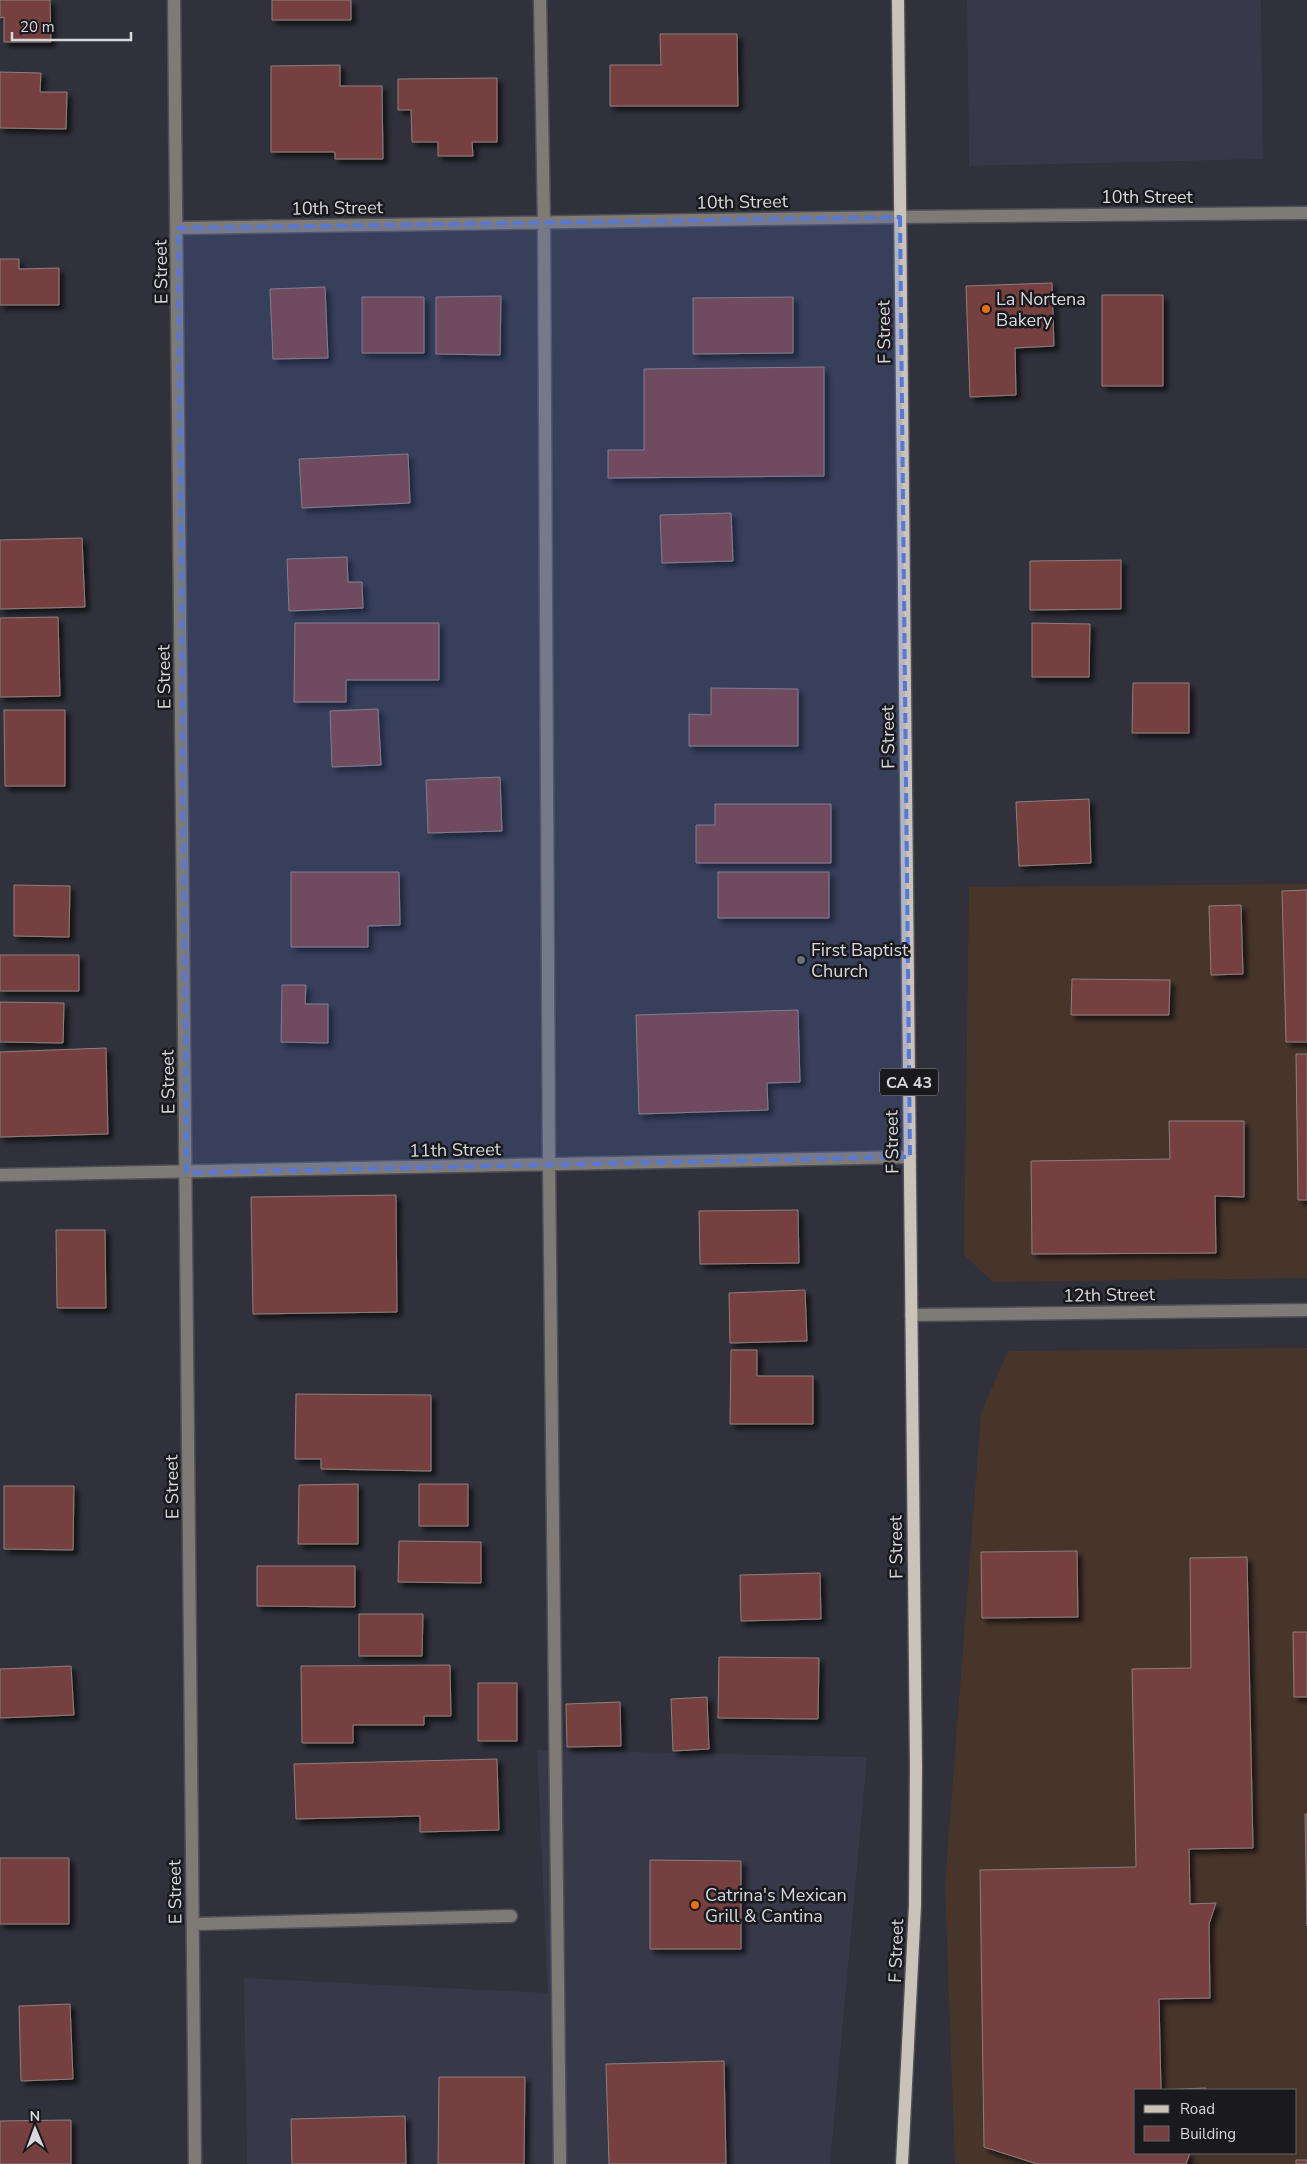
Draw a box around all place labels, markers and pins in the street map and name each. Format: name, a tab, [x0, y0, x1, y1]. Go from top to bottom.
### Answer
place label: La Nortena Bakery	[996, 287, 1086, 332]
marker: La Nortena Bakery	[980, 303, 992, 315]
place label: First Baptist Church	[811, 938, 909, 983]
marker: First Baptist Church	[795, 954, 807, 966]
place label: Catrina's Mexican Grill & Cantina	[705, 1883, 847, 1928]
marker: Catrina's Mexican Grill & Cantina	[689, 1899, 701, 1911]

